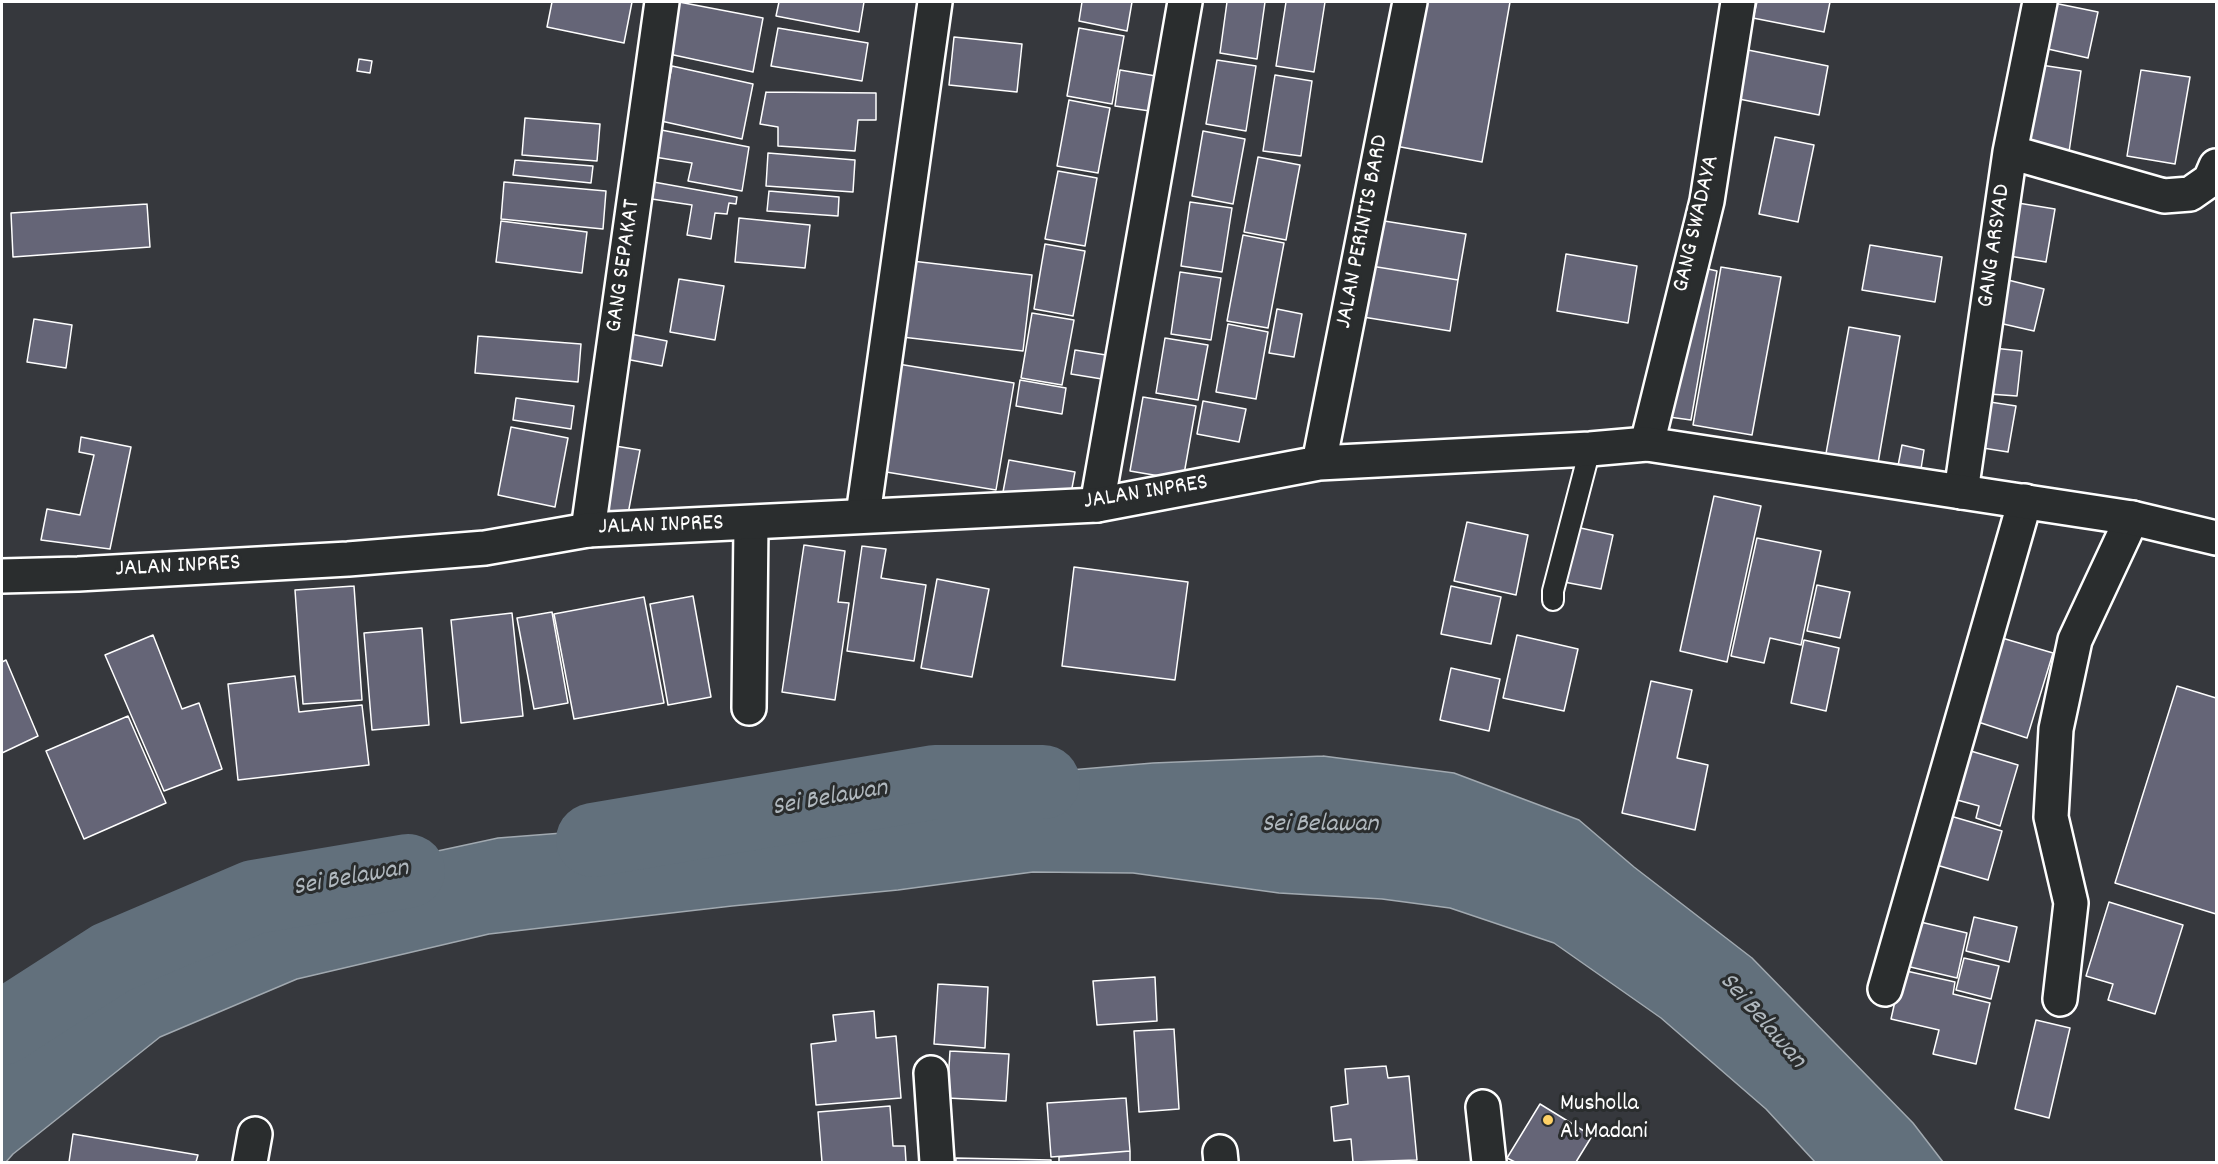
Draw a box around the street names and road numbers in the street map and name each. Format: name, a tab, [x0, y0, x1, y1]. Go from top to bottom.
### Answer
street label: JALAN PERINTIS BARD	[1331, 133, 1397, 331]
street label: GANG SWADAYA	[1668, 153, 1728, 295]
street label: GANG ARSYAD	[1973, 182, 2019, 310]
street label: GANG SEPAKAT	[601, 198, 649, 334]
street label: JALAN INPRES	[1082, 470, 1210, 518]
street label: JALAN INPRES	[598, 510, 724, 544]
street label: JALAN INPRES	[115, 550, 241, 586]

